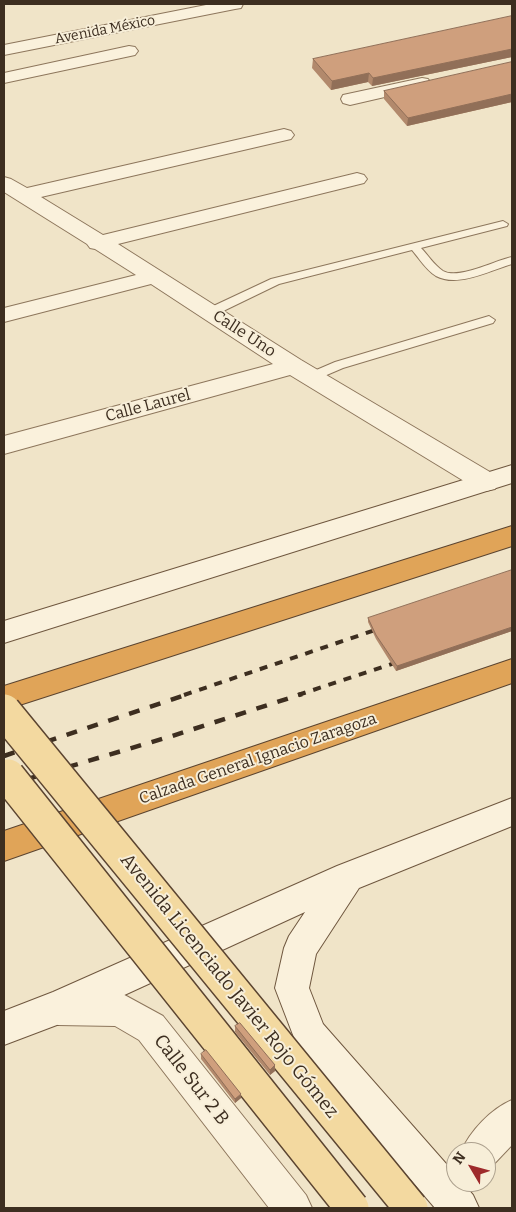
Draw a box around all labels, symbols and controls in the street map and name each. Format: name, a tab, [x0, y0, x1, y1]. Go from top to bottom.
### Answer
street label: Avenida México	[53, 12, 157, 48]
street label: Calle Uno	[209, 307, 279, 361]
street label: Calle Laurel	[103, 385, 193, 427]
street label: Calzada General Ignacio Zaragoza	[137, 709, 379, 809]
street label: Avenida Licenciado Javier Rojo Gómez	[115, 849, 343, 1123]
street label: Calle Sur 2 B	[149, 1030, 233, 1130]
north arrow	[446, 1142, 496, 1192]
text: N	[449, 1149, 469, 1168]

